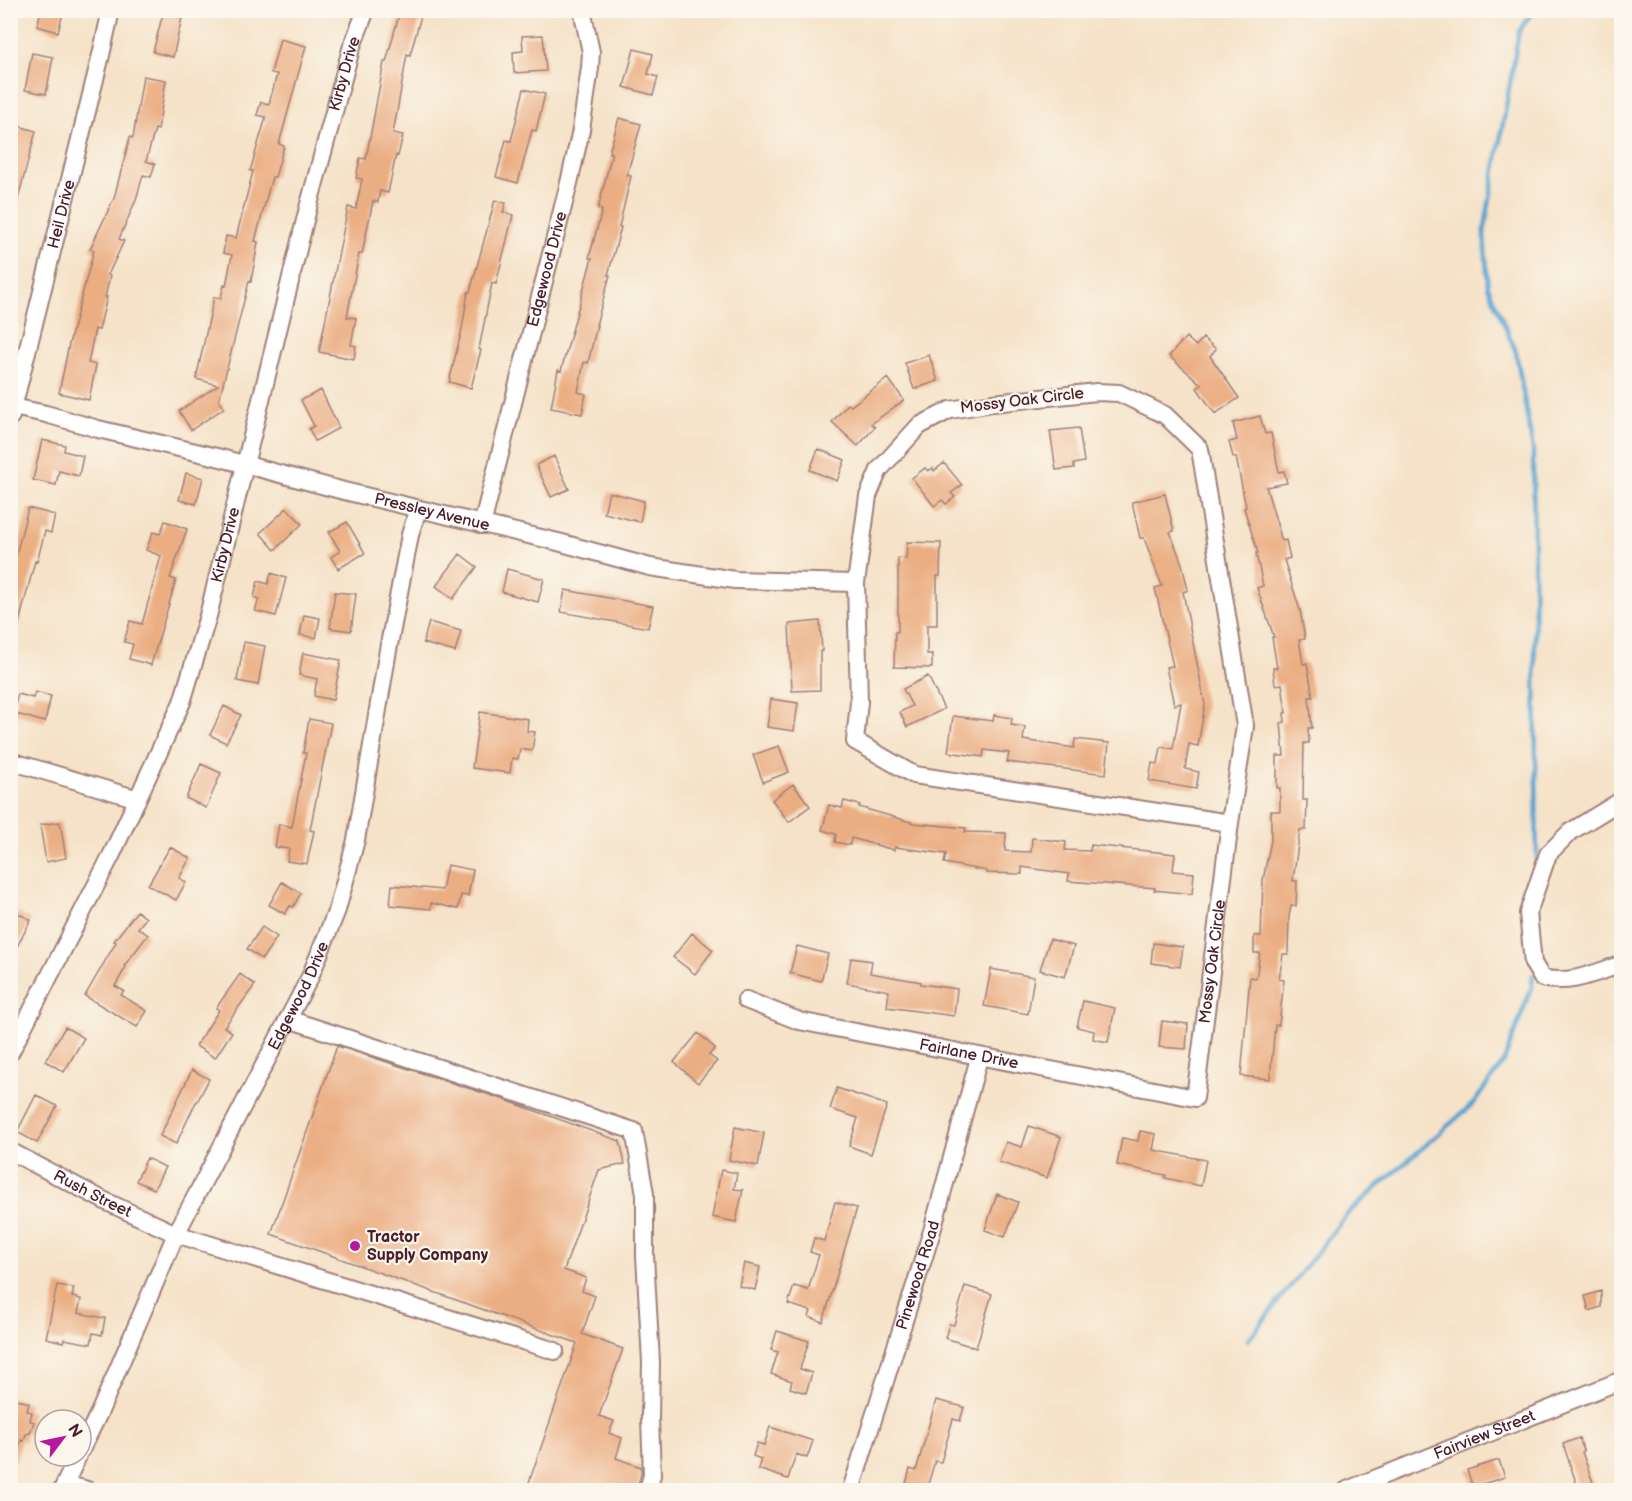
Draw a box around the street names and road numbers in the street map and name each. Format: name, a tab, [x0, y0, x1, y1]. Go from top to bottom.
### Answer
street label: Kirby Drive	[325, 33, 365, 113]
street label: Heil Drive	[44, 177, 79, 251]
street label: Edgewood Drive	[523, 209, 571, 329]
street label: Mossy Oak Circle	[959, 384, 1085, 418]
street label: Pressley Avenue	[372, 489, 492, 535]
street label: Kirby Drive	[207, 505, 244, 584]
street label: Mossy Oak Circle	[1195, 898, 1230, 1025]
street label: Edgewood Drive	[264, 938, 333, 1053]
street label: Fairlane Drive	[918, 1035, 1021, 1073]
street label: Rush Street	[50, 1166, 135, 1222]
street label: Pinewood Road	[892, 1219, 944, 1332]
street label: Fairview Street	[1431, 1406, 1538, 1464]

